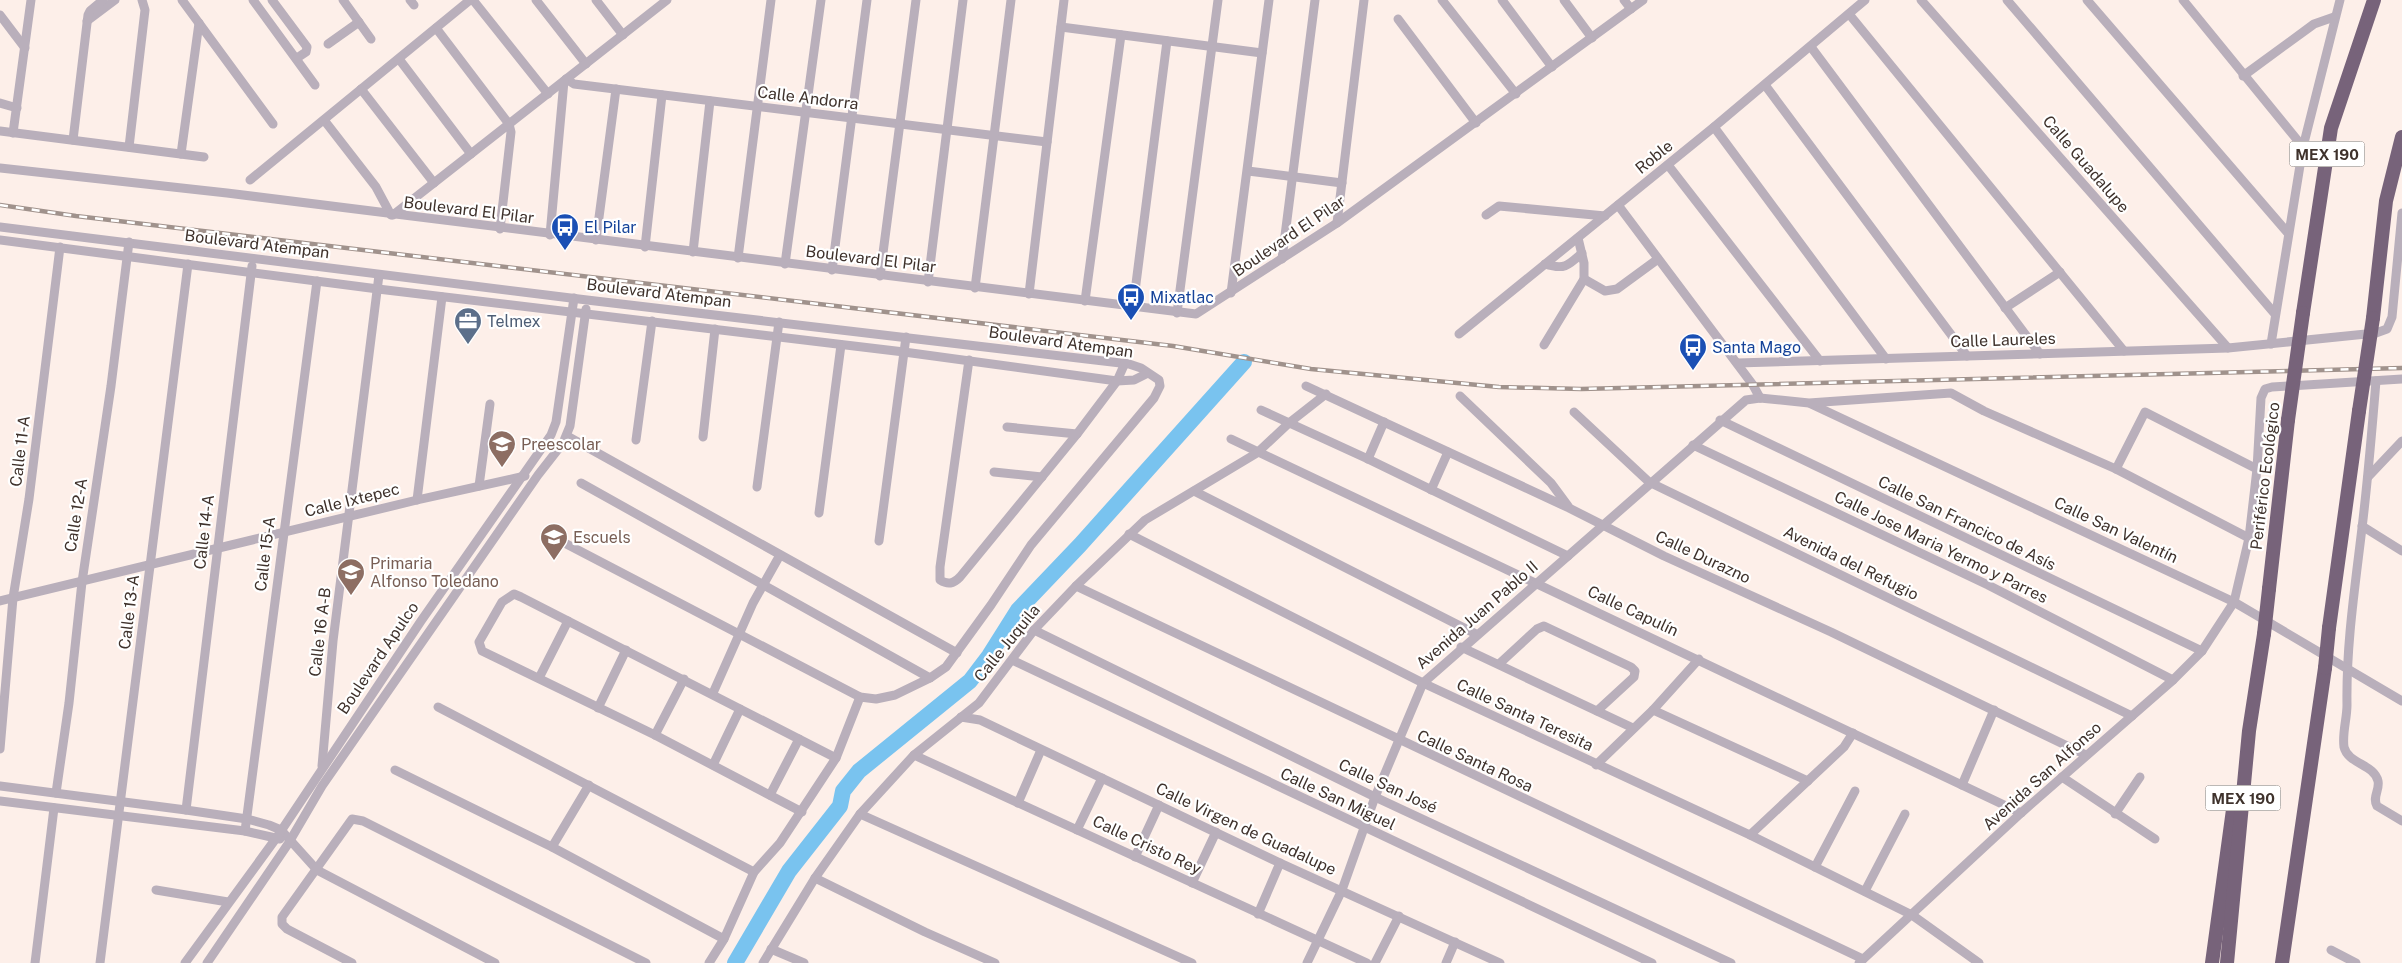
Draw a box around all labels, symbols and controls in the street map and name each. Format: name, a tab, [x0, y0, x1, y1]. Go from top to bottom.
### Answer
street label: Calle Andorra	[756, 82, 860, 114]
street label: Calle Guadalupe	[2039, 112, 2133, 216]
street label: Roble	[1631, 136, 1677, 178]
road number: MEX 190	[2290, 142, 2364, 166]
street label: Boulevard El Pilar	[1229, 191, 1349, 281]
street label: Boulevard El Pilar	[403, 193, 535, 227]
bus stop icon: El Pilar	[550, 212, 580, 251]
place label: El Pilar	[584, 218, 637, 237]
street label: Boulevard Atempan	[184, 226, 330, 262]
street label: Boulevard El Pilar	[805, 242, 937, 276]
street label: Boulevard Atempan	[586, 275, 732, 311]
bus stop icon: Mixatlac	[1116, 282, 1146, 321]
place label: Mixatlac	[1150, 288, 1214, 307]
office icon: Telmex	[453, 306, 483, 345]
place label: Telmex	[487, 312, 541, 331]
street label: Boulevard Atempan	[988, 322, 1134, 362]
street label: Calle Laureles	[1950, 329, 2056, 351]
bus stop icon: Santa Mago	[1678, 332, 1708, 371]
place label: Santa Mago	[1712, 338, 1801, 357]
street label: Periférico Ecológico	[2246, 401, 2284, 551]
street label: Calle 11-A	[6, 414, 34, 488]
school or university icon: Preescolar	[487, 429, 517, 468]
place label: Preescolar	[521, 435, 601, 454]
street label: Calle San Francico de Asís	[1875, 472, 2059, 574]
street label: Calle 12-A	[61, 477, 91, 553]
street label: Calle Ixtepec	[303, 479, 401, 521]
street label: Calle Jose Maria Yermo y Parres	[1831, 487, 2051, 607]
street label: Calle San Valentín	[2051, 493, 2181, 567]
street label: Calle 14-A	[190, 494, 218, 570]
street label: Calle 15-A	[251, 515, 279, 593]
school or university icon: Escuels	[539, 522, 569, 561]
street label: Avenida del Refugio	[1780, 522, 1922, 604]
street label: Calle Durazno	[1652, 527, 1754, 587]
place label: Escuels	[573, 528, 631, 547]
place label: Primaria Alfonso Toledano	[370, 554, 499, 591]
school or university icon: Primaria Alfonso Toledano	[336, 557, 366, 596]
street label: Avenida Juan Pablo II	[1412, 557, 1542, 673]
street label: Calle 13-A	[115, 573, 143, 651]
street label: Calle Capulín	[1584, 582, 1682, 640]
street label: Calle 16 A-B	[305, 586, 335, 678]
street label: Boulevard Apulco	[333, 598, 423, 718]
street label: Calle Juquila	[970, 601, 1044, 685]
street label: Calle Santa Teresita	[1454, 675, 1596, 755]
street label: Avenida San Alfonso	[1979, 718, 2105, 834]
street label: Calle Santa Rosa	[1414, 726, 1536, 796]
street label: Calle San José	[1336, 755, 1440, 817]
street label: Calle San Miguel	[1277, 764, 1399, 834]
street label: Calle Virgen de Guadalupe	[1153, 779, 1339, 879]
road number: MEX 190	[2206, 786, 2280, 810]
street label: Calle Cristo Rey	[1090, 812, 1205, 879]

